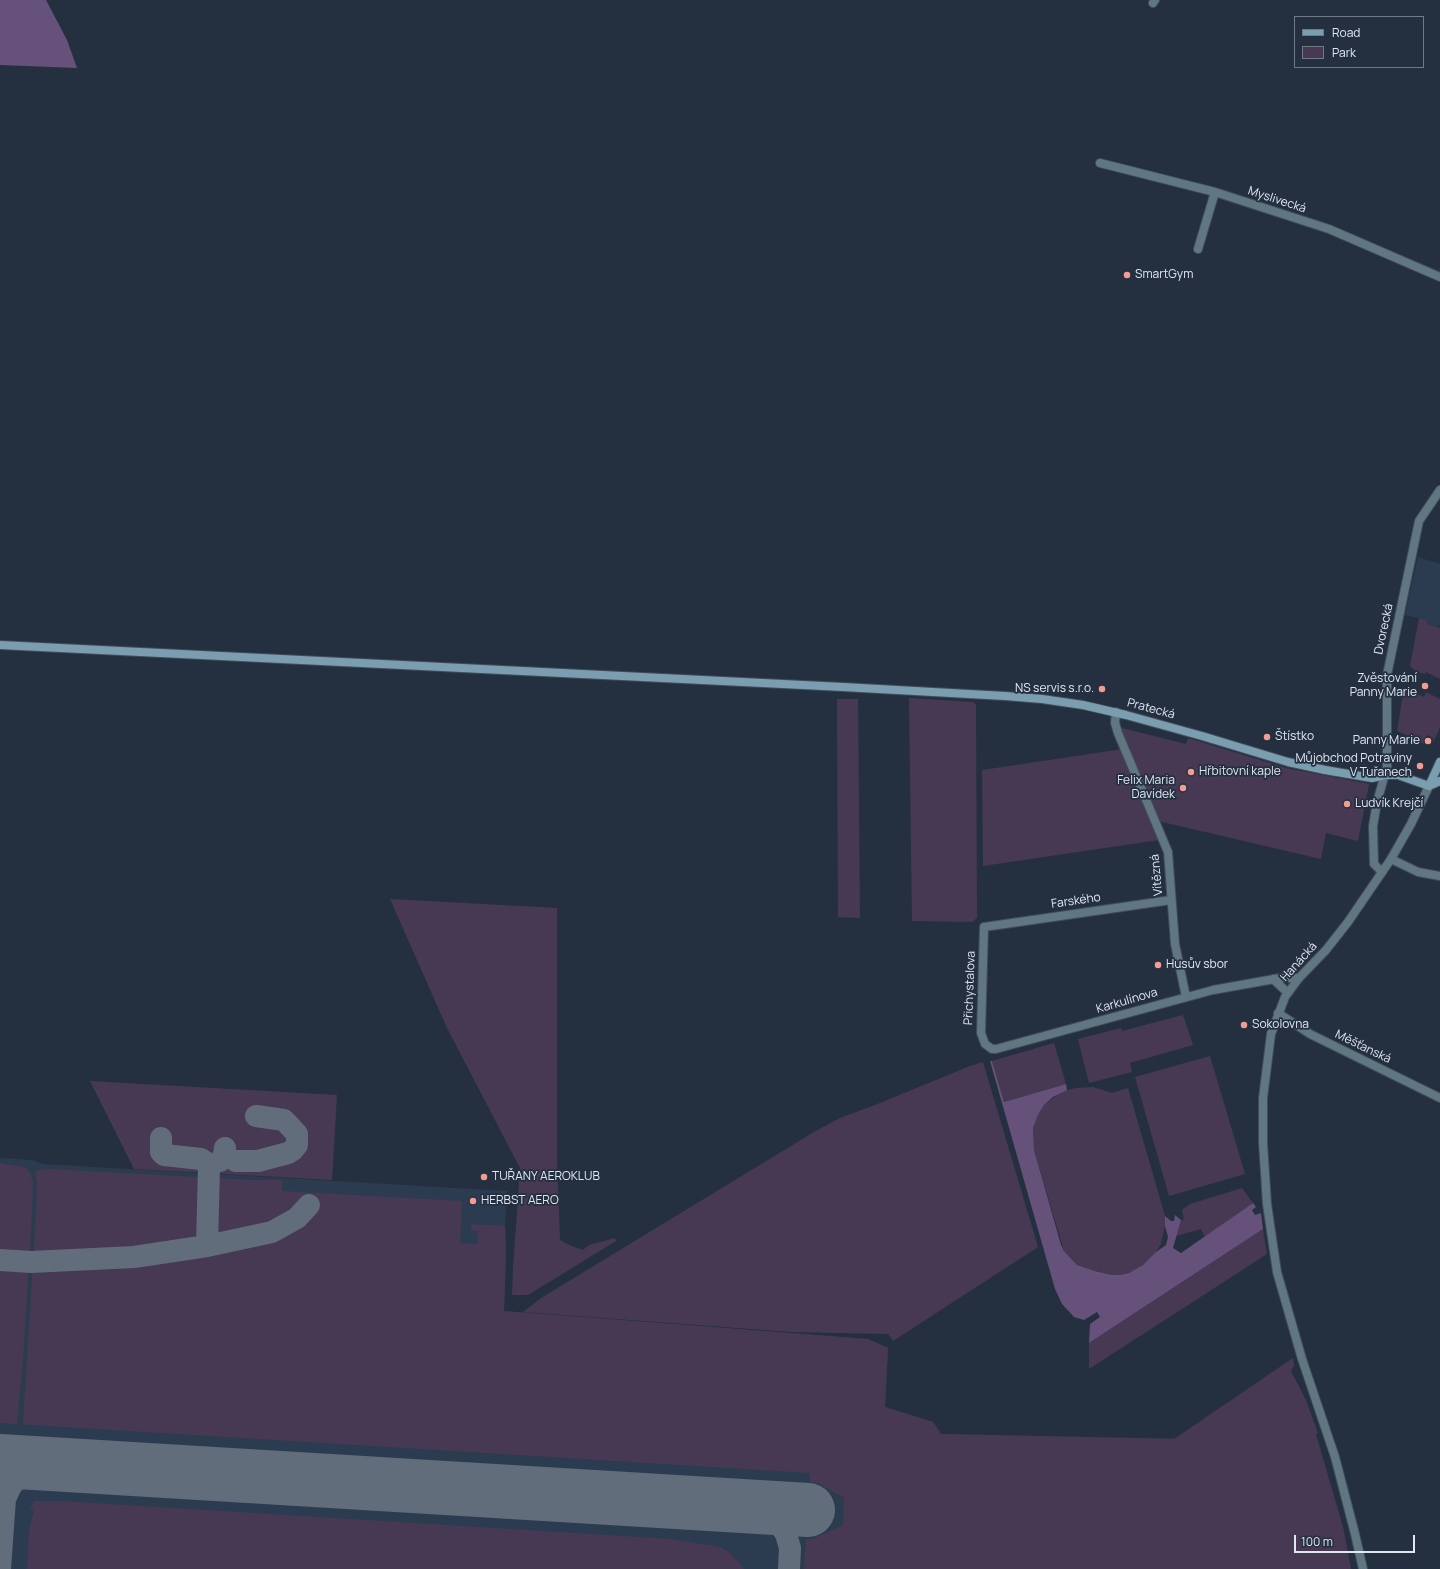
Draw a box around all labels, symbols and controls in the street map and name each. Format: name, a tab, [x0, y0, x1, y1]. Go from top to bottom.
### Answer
legend	[1294, 16, 1424, 68]
text: Road	[1332, 24, 1360, 41]
text: Park	[1332, 44, 1356, 61]
street label: Myslivecká	[1246, 184, 1308, 216]
place label: SmartGym	[1135, 268, 1193, 282]
marker: SmartGym	[1122, 270, 1132, 280]
street label: Dvorecká	[1372, 602, 1396, 656]
place label: Zvěstování Panny Marie	[1350, 672, 1417, 700]
marker: Zvěstování Panny Marie	[1420, 681, 1430, 691]
place label: NS servis s.r.o.	[1015, 682, 1094, 696]
marker: NS servis s.r.o.	[1097, 684, 1107, 694]
street label: Pratecká	[1126, 696, 1176, 722]
place label: Štístko	[1275, 730, 1314, 744]
marker: Štístko	[1262, 732, 1272, 742]
place label: Panny Marie	[1353, 734, 1420, 748]
marker: Panny Marie	[1423, 736, 1433, 746]
place label: Můjobchod Potraviny V Tuřanech	[1295, 752, 1412, 780]
marker: Můjobchod Potraviny V Tuřanech	[1415, 761, 1425, 771]
place label: Hřbitovní kaple	[1199, 765, 1281, 779]
marker: Hřbitovní kaple	[1186, 767, 1196, 777]
place label: Felix Maria Davídek	[1117, 774, 1175, 802]
marker: Felix Maria Davídek	[1178, 783, 1188, 793]
place label: Ludvík Krejčí	[1355, 797, 1423, 811]
marker: Ludvík Krejčí	[1342, 799, 1352, 809]
street label: Vítězná	[1148, 854, 1166, 896]
street label: Farského	[1050, 890, 1102, 912]
street label: Hanácká	[1278, 939, 1320, 985]
street label: Přichystalova	[962, 951, 978, 1025]
place label: Husův sbor	[1166, 958, 1228, 972]
marker: Husův sbor	[1153, 960, 1163, 970]
street label: Karkulínova	[1095, 985, 1159, 1017]
place label: Sokolovna	[1252, 1018, 1309, 1032]
marker: Sokolovna	[1239, 1020, 1249, 1030]
street label: Měšťanská	[1333, 1027, 1393, 1067]
place label: TUŘANY AEROKLUB	[492, 1170, 600, 1184]
marker: TUŘANY AEROKLUB	[479, 1172, 489, 1182]
place label: HERBST AERO	[481, 1194, 559, 1208]
marker: HERBST AERO	[468, 1196, 478, 1206]
scale bar	[1296, 1527, 1417, 1553]
text: 100 m	[1301, 1533, 1333, 1550]

